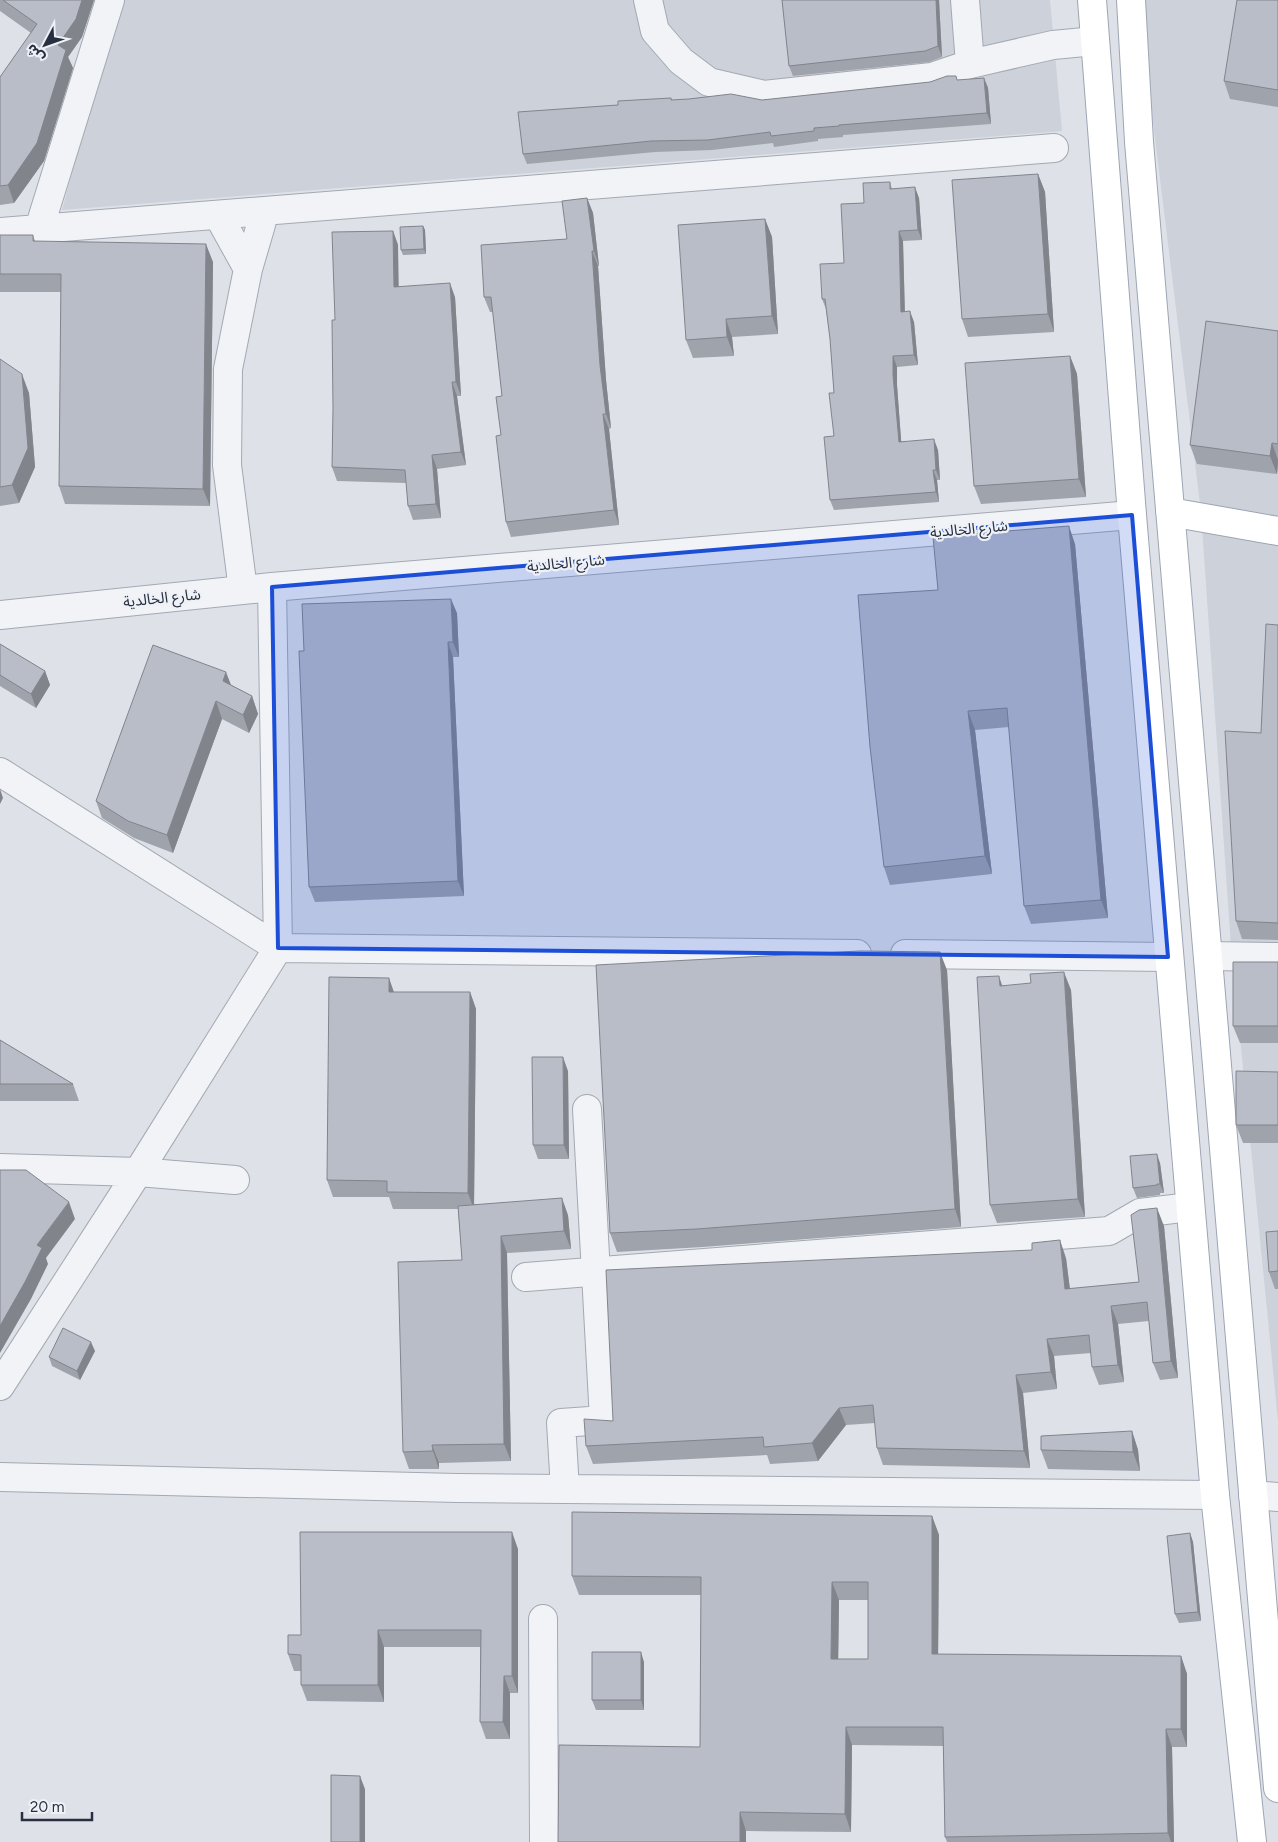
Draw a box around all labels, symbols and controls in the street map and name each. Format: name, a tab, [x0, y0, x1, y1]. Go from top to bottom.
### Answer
north arrow	[20, 20, 70, 70]
text: ش	[23, 40, 48, 66]
street label: شارع الخالدية	[929, 517, 1009, 544]
street label: شارع الخالدية	[526, 551, 606, 578]
street label: شارع الخالدية	[122, 585, 202, 614]
scale bar	[22, 1790, 92, 1822]
text: 20 m	[30, 1798, 64, 1816]

